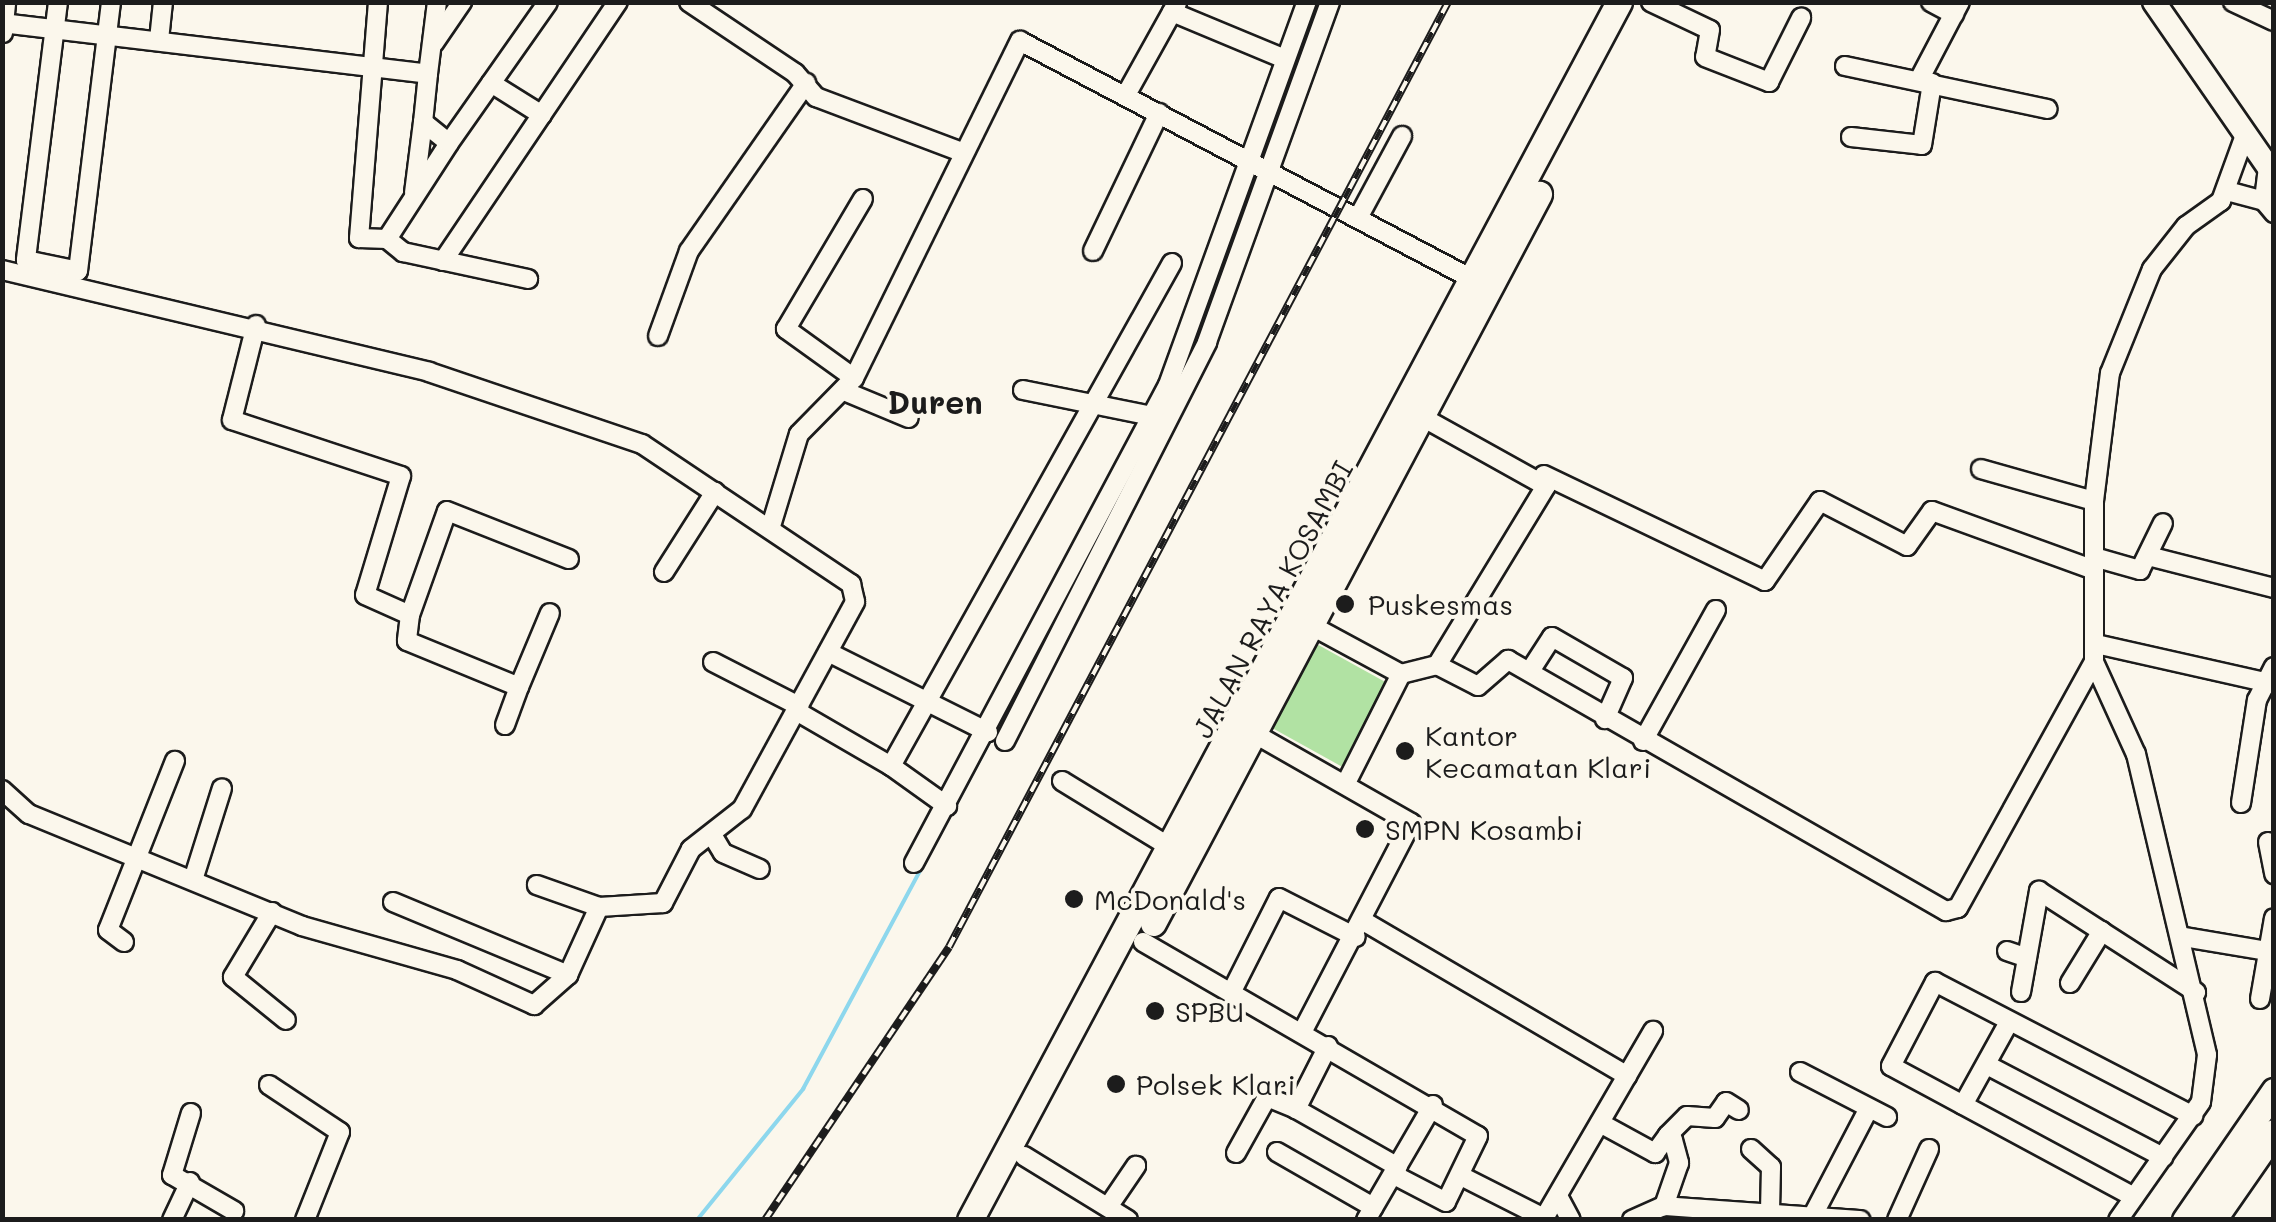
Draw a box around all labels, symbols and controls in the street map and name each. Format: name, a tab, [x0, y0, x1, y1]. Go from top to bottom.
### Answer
district label: Duren	[887, 382, 983, 420]
street label: JALAN RAYA KOSAMBI	[1185, 455, 1359, 743]
place label: Puskesmas	[1368, 587, 1513, 621]
marker: Puskesmas	[1332, 591, 1358, 617]
place label: Kantor Kecamatan Klari	[1425, 718, 1651, 784]
marker: Kantor Kecamatan Klari	[1394, 740, 1416, 762]
place label: SMPN Kosambi	[1385, 812, 1583, 846]
marker: SMPN Kosambi	[1354, 818, 1376, 840]
place label: McDonald's	[1094, 882, 1246, 916]
marker: McDonald's	[1063, 888, 1085, 910]
place label: SPBU	[1175, 994, 1244, 1028]
marker: SPBU	[1144, 1000, 1166, 1022]
place label: Polsek Klari	[1136, 1067, 1296, 1101]
marker: Polsek Klari	[1105, 1073, 1127, 1095]

